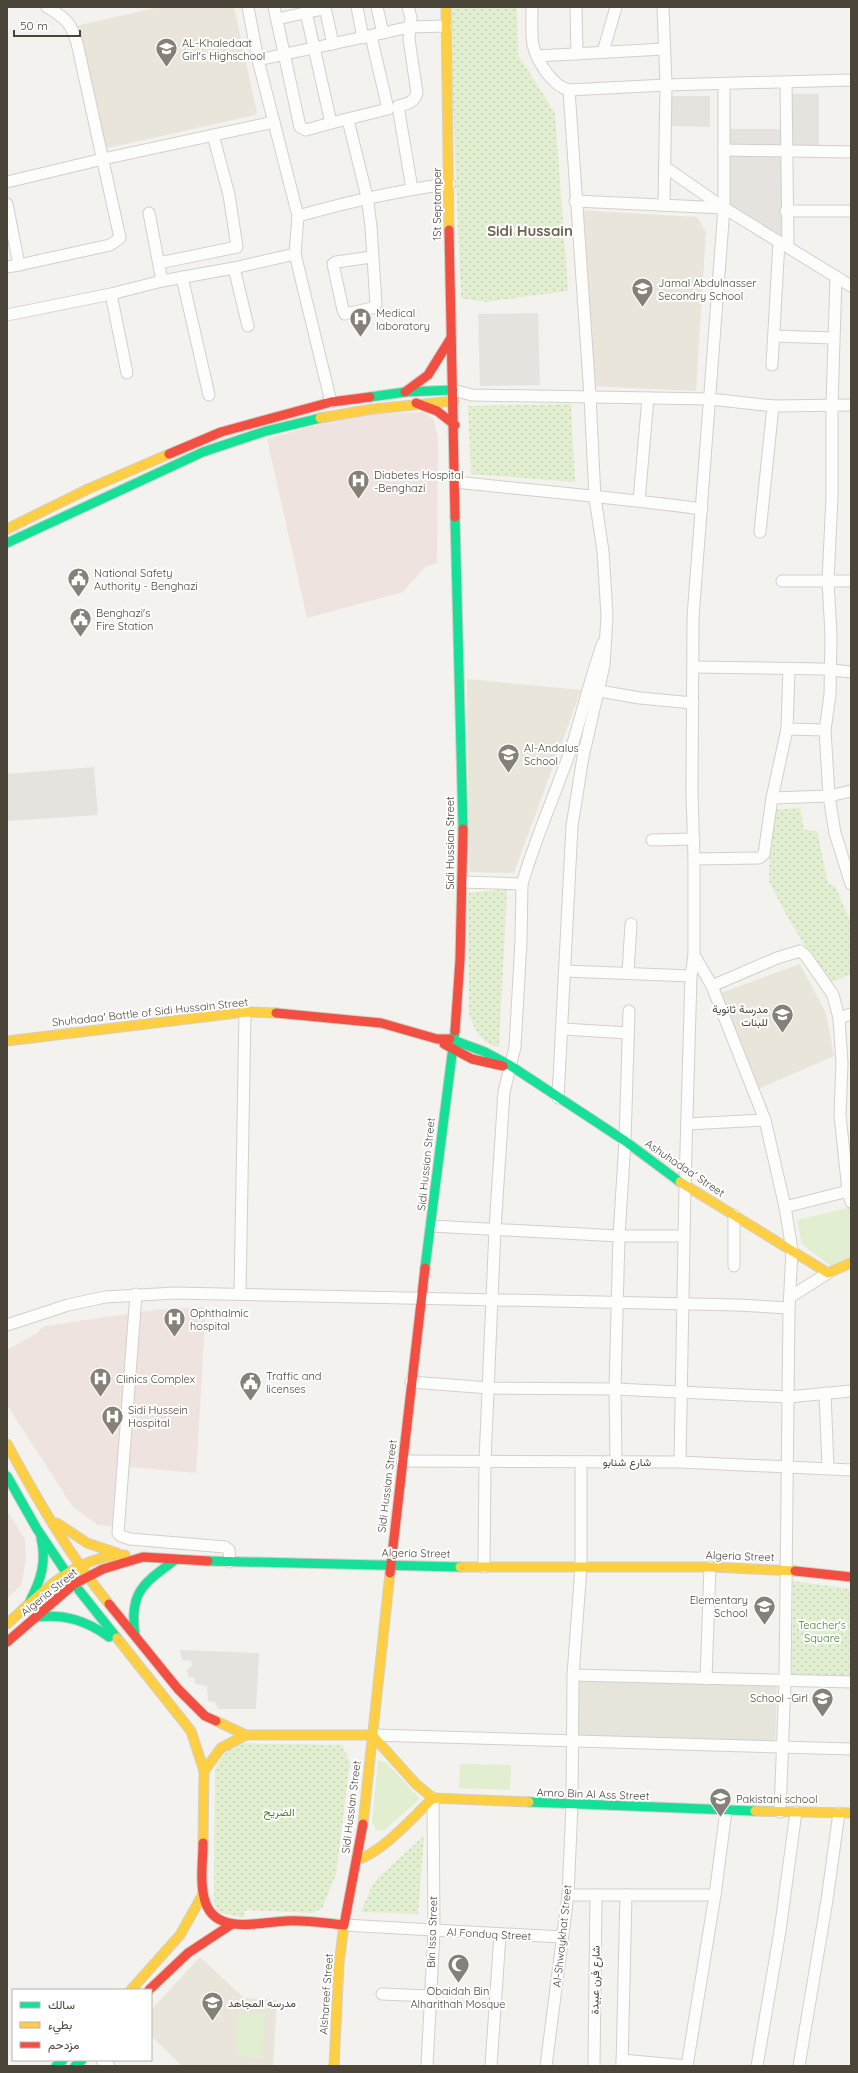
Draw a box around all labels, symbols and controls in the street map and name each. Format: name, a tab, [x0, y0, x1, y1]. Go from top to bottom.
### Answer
scale bar	[14, 12, 80, 38]
text: 50 m	[20, 18, 48, 33]
school or university icon: AL-Khaledaat Girl's Highschool	[154, 36, 180, 69]
place label: AL-Khaledaat Girl's Highschool	[182, 36, 265, 63]
street label: 1St Septamper	[430, 166, 444, 241]
district label: Sidi Hussain	[487, 221, 573, 240]
school or university icon: Jamal Abdulnasser Secondry School	[630, 276, 656, 309]
place label: Jamal Abdulnasser Secondry School	[658, 276, 757, 303]
hospital icon: Medical laboratory	[347, 306, 373, 339]
place label: Medical laboratory	[376, 306, 430, 333]
hospital icon: Diabetes Hospital -Benghazi	[346, 468, 372, 501]
place label: Diabetes Hospital -Benghazi	[374, 468, 464, 495]
public building icon: National Safety Authority - Benghazi	[66, 566, 92, 599]
place label: National Safety Authority - Benghazi	[94, 566, 198, 593]
public building icon: Benghazi's Fire Station	[67, 606, 93, 639]
place label: Benghazi's Fire Station	[96, 606, 153, 633]
school or university icon: Al-Andalus School	[496, 741, 522, 774]
place label: Al-Andalus School	[524, 741, 579, 768]
street label: Sidi Hussian Street	[443, 796, 457, 890]
street label: Shuhadaa' Battle of Sidi Hussain Street	[51, 995, 249, 1029]
place label: مدرسة ثانوية للبنات	[712, 1002, 768, 1029]
school or university icon: مدرسة ثانوية للبنات	[770, 1002, 796, 1035]
street label: Sidi Hussian Street	[414, 1117, 438, 1211]
street label: Ashuhadaa' Street	[643, 1136, 728, 1200]
hospital icon: Ophthalmic hospital	[162, 1306, 188, 1339]
place label: Ophthalmic hospital	[190, 1306, 249, 1333]
hospital icon: Clinics Complex	[88, 1366, 114, 1399]
public building icon: Traffic and licenses	[237, 1369, 263, 1402]
place label: Traffic and licenses	[266, 1369, 321, 1396]
place label: Clinics Complex	[116, 1372, 195, 1386]
hospital icon: Sidi Hussein Hospital	[100, 1403, 126, 1436]
place label: Sidi Hussein Hospital	[128, 1403, 188, 1430]
street label: Sidi Hussian Street	[374, 1438, 400, 1533]
street label: شارع شنابو	[603, 1455, 652, 1470]
street label: Algeria Street	[382, 1545, 451, 1561]
street label: Algeria Street	[705, 1548, 775, 1564]
street label: Algeria Street	[18, 1565, 80, 1619]
place label: Elementary School	[690, 1593, 748, 1620]
school or university icon: Elementary School	[751, 1593, 777, 1626]
park label: Teacher's Square	[798, 1618, 846, 1645]
school or university icon: School -Girl	[810, 1685, 836, 1718]
place label: School -Girl	[750, 1691, 808, 1705]
street label: Sidi Hussian Street	[338, 1759, 364, 1854]
street label: Amro Bin Al Ass Street	[536, 1785, 650, 1803]
school or university icon: Pakistani school	[708, 1786, 734, 1819]
place label: Pakistani school	[736, 1792, 818, 1806]
park label: الضريح	[263, 1805, 295, 1820]
street label: Al-Shwaykhat Street	[550, 1884, 574, 1988]
street label: Bin Issa Street	[424, 1896, 440, 1968]
street label: Al Fonduq Street	[446, 1925, 532, 1943]
street label: شارع فرن عبيدة	[587, 1945, 604, 2015]
mosque icon: Obaidah Bin Alharithah Mosque	[445, 1952, 471, 1985]
street label: Alshareef Street	[316, 1953, 336, 2035]
place label: Obaidah Bin Alharithah Mosque	[410, 1984, 506, 2011]
legend	[12, 1989, 152, 2061]
school or university icon: مدرسه المجاهد	[200, 1990, 226, 2023]
place label: مدرسه المجاهد	[228, 1996, 296, 2010]
text: سالك	[48, 1997, 75, 2012]
text: بطيء	[48, 2017, 72, 2035]
text: مزدحم	[48, 2037, 79, 2053]

